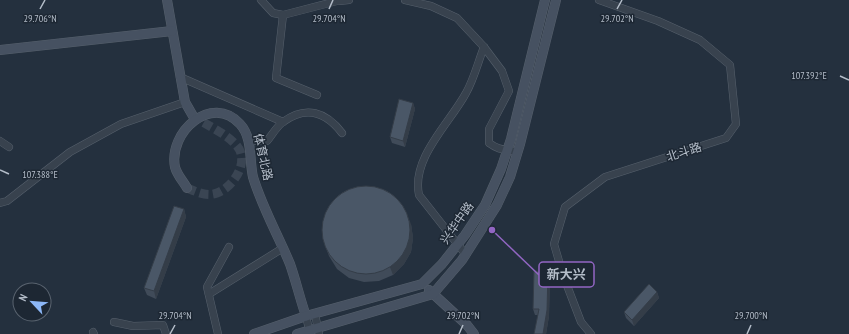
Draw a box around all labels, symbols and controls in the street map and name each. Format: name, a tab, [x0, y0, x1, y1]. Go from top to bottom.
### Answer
text: 29.706°N	[23, 12, 57, 25]
text: 29.704°N	[312, 12, 346, 25]
text: 29.702°N	[600, 12, 634, 25]
text: 107.392°E	[791, 69, 827, 82]
street label: 体育北路	[251, 132, 276, 182]
street label: 北斗路	[664, 139, 703, 164]
text: 107.388°E	[22, 168, 58, 181]
street label: 兴华中路	[437, 199, 477, 247]
callout: 新大兴	[539, 262, 594, 287]
text: 新大兴	[546, 266, 586, 283]
north arrow	[12, 282, 52, 322]
text: N	[15, 292, 31, 303]
text: 29.704°N	[158, 309, 192, 322]
text: 29.702°N	[446, 309, 480, 322]
text: 29.700°N	[734, 309, 768, 322]

